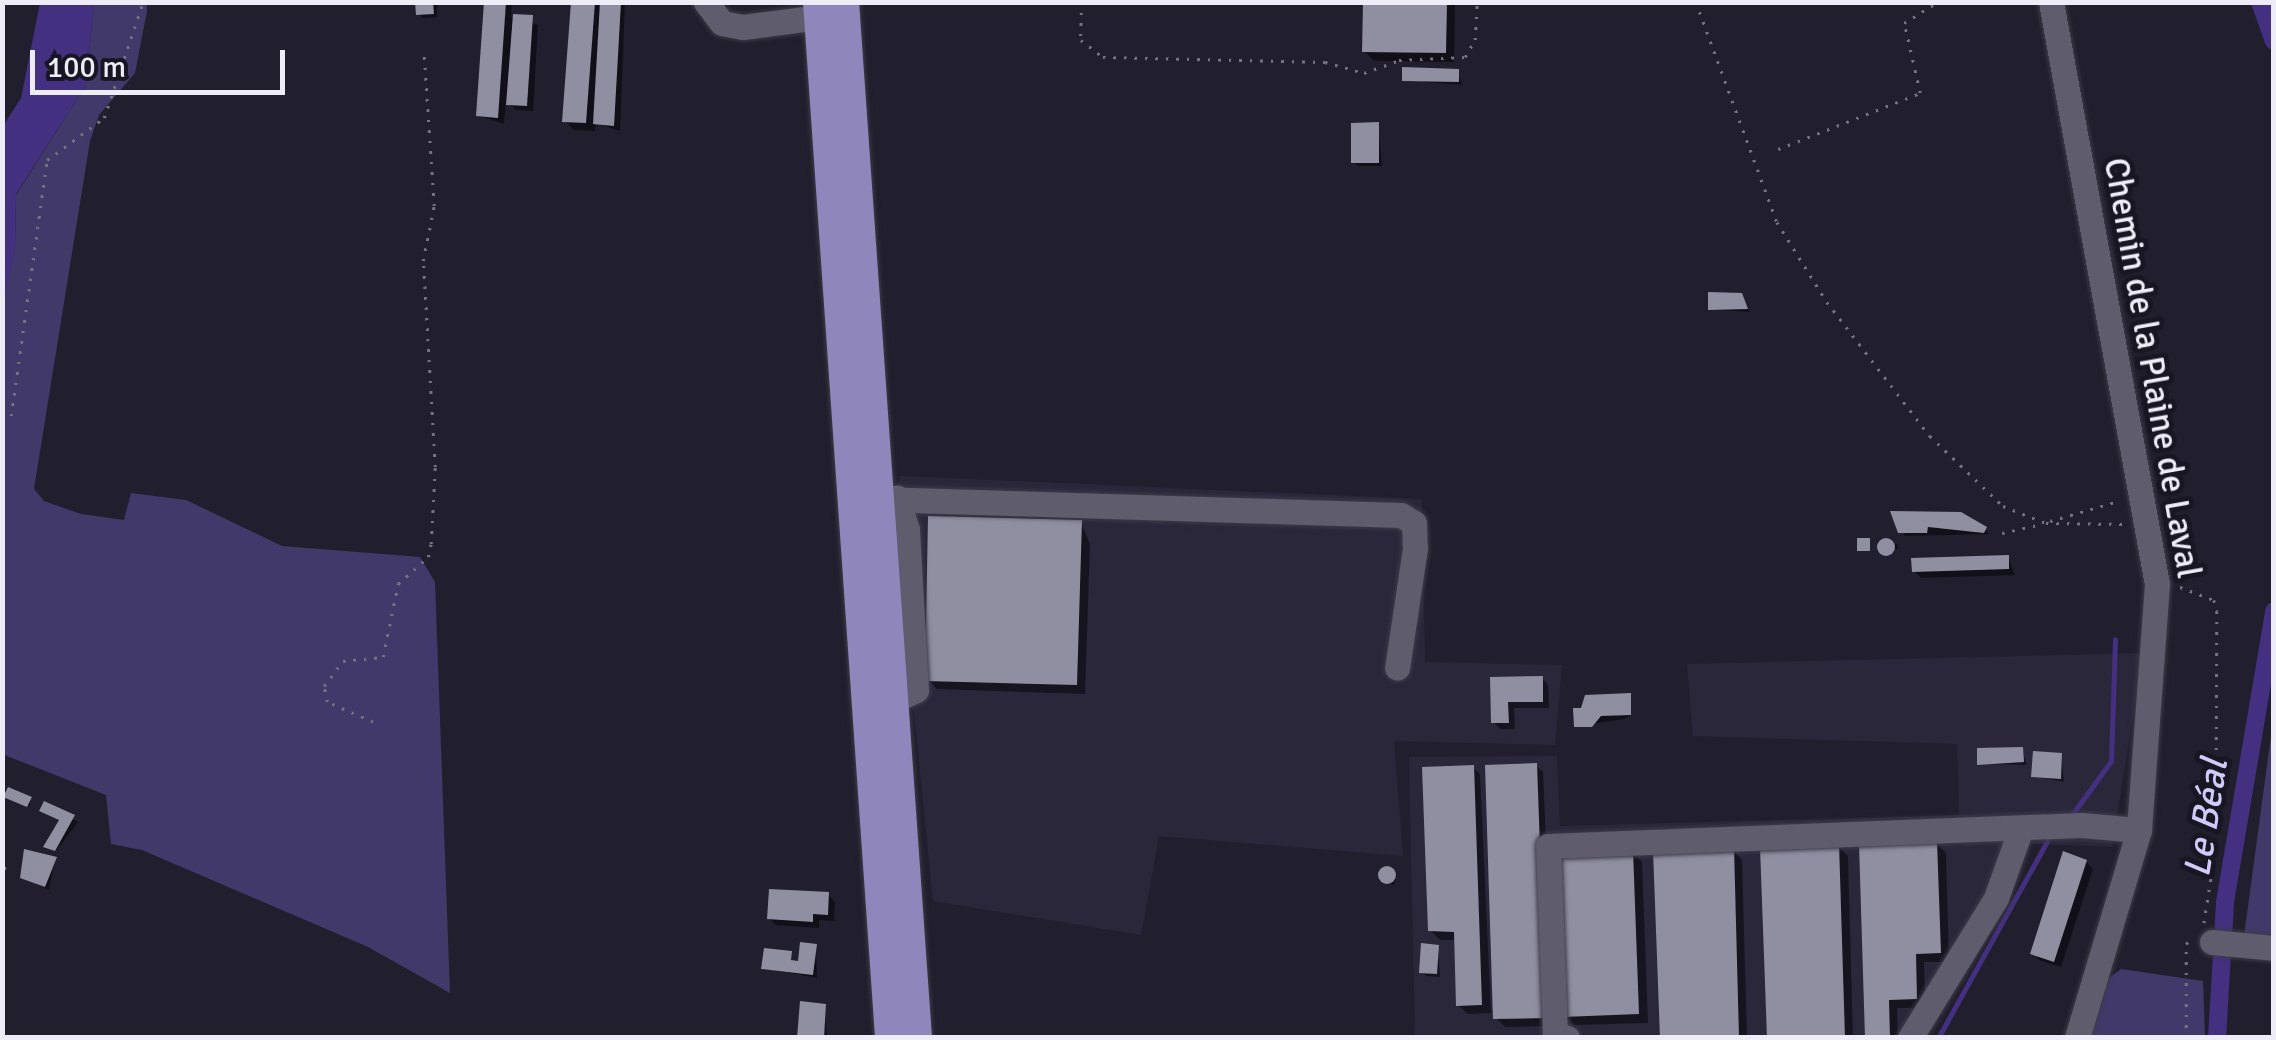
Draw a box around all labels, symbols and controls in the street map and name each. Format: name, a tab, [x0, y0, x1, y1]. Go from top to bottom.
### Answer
scale bar	[35, 30, 290, 92]
text: 100 m	[47, 49, 126, 86]
street label: Chemin de la Plaine de Laval	[2094, 155, 2210, 581]
water label: Le Béal	[2174, 756, 2238, 880]

